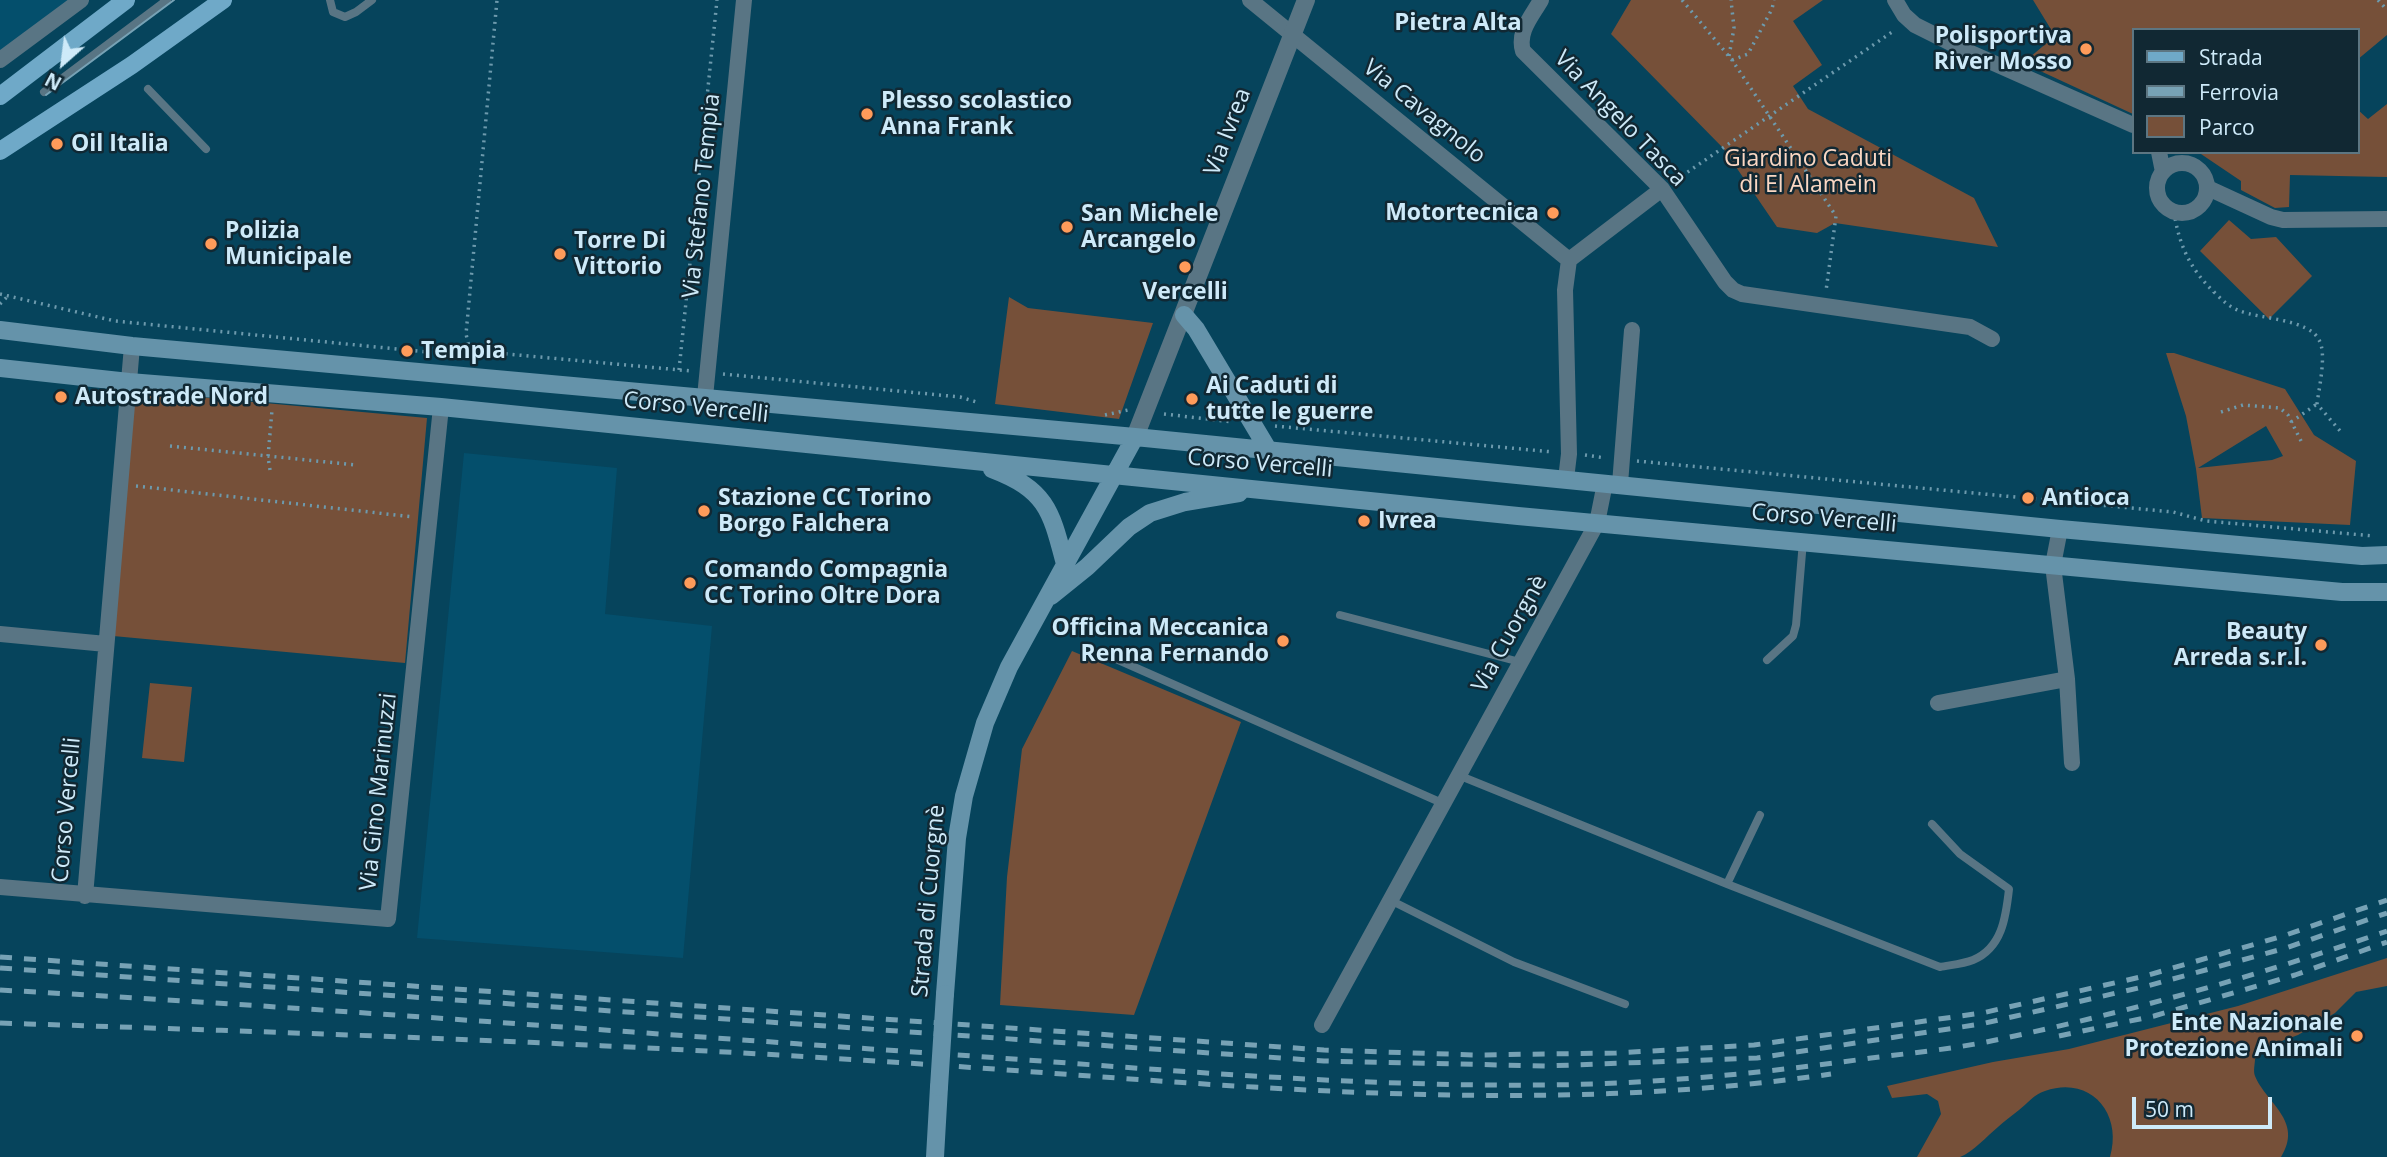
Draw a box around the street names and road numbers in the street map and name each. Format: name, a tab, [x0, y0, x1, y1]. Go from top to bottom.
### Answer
street label: Via Angelo Tasca	[1548, 45, 1692, 193]
street label: Via Cavagnolo	[1357, 54, 1491, 170]
street label: Via Ivrea	[1199, 84, 1257, 180]
street label: Via Stefano Tempia	[678, 92, 726, 300]
street label: Corso Vercelli	[622, 387, 770, 429]
street label: Corso Vercelli	[1186, 444, 1334, 484]
street label: Corso Vercelli	[1750, 499, 1898, 539]
street label: Via Cuorgnè	[1467, 571, 1553, 697]
street label: Via Gino Marinuzzi	[355, 692, 403, 892]
street label: Corso Vercelli	[47, 736, 87, 884]
street label: Strada di Cuorgnè	[907, 804, 951, 998]

